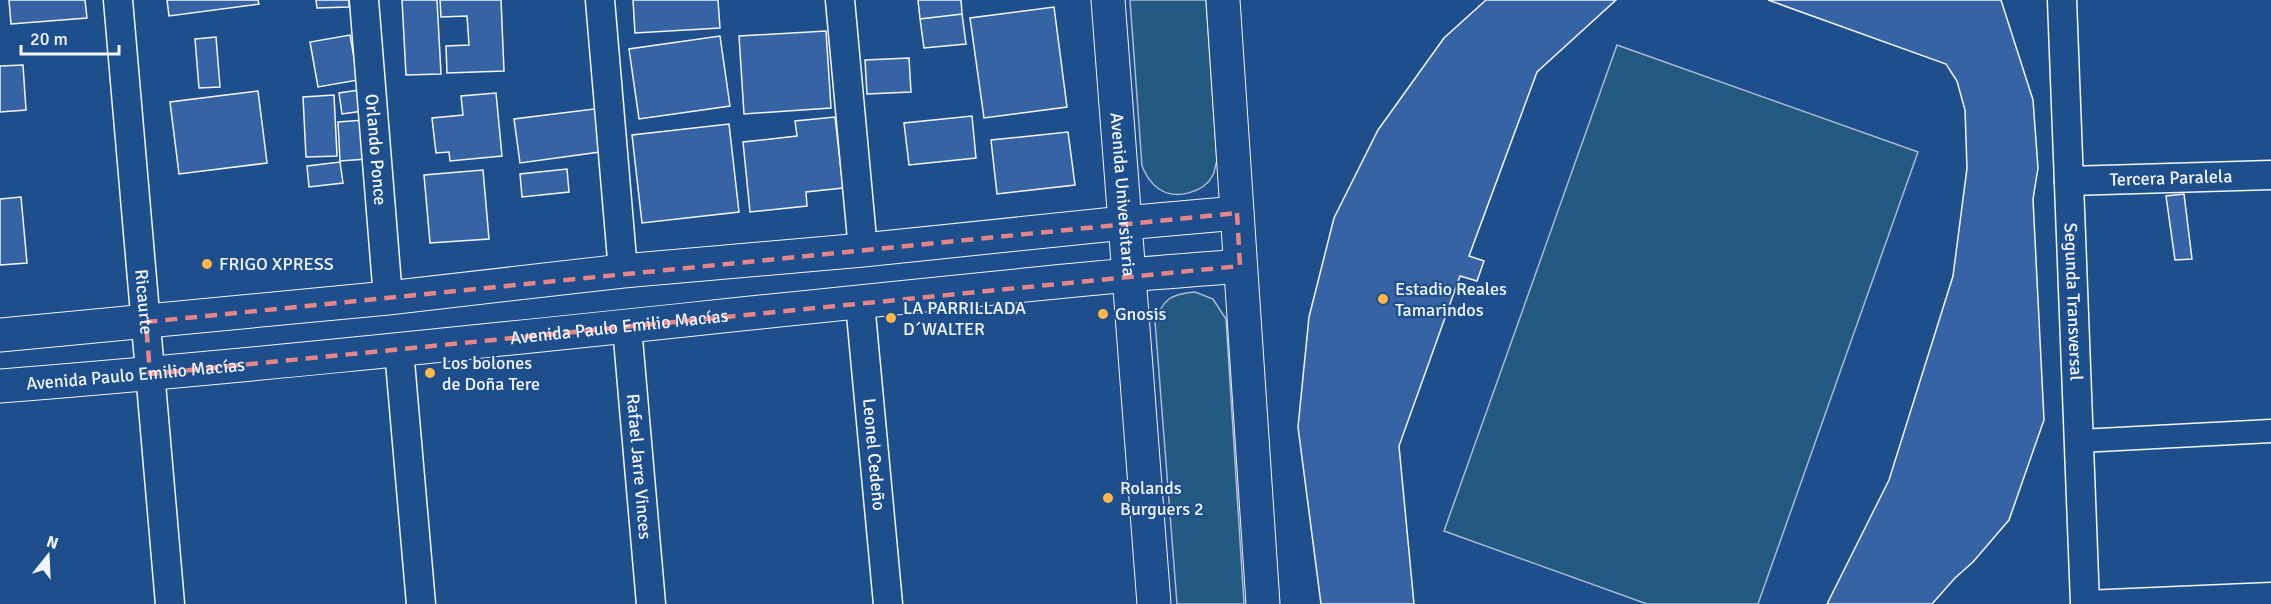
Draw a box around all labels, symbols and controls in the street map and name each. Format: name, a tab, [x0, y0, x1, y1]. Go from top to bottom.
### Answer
scale bar	[21, 18, 118, 56]
text: 20 m	[30, 28, 68, 50]
street label: Orlando Ponce	[361, 93, 392, 206]
street label: Avenida Universitaria	[1106, 112, 1140, 277]
street label: Tercera Paralela	[2109, 165, 2233, 191]
street label: Segunda Transversal	[2059, 222, 2087, 381]
place label: FRIGO XPRESS	[219, 253, 334, 275]
marker: FRIGO XPRESS	[200, 257, 214, 271]
street label: Ricaurte	[130, 268, 158, 335]
place label: Estadio Reales Tamarindos	[1395, 278, 1507, 321]
marker: Estadio Reales Tamarindos	[1376, 292, 1390, 306]
place label: LA PARRILLADA D´WALTER	[903, 297, 1026, 340]
place label: Gnosis	[1115, 303, 1167, 325]
street label: Avenida Paulo Emilio Macías	[509, 304, 730, 349]
marker: Gnosis	[1096, 307, 1110, 321]
marker: LA PARRILLADA D´WALTER	[884, 311, 898, 325]
place label: Los bolones de Doña Tere	[442, 352, 540, 395]
street label: Avenida Paulo Emilio Macías	[25, 354, 246, 395]
marker: Los bolones de Doña Tere	[423, 366, 437, 380]
street label: Rafael Jarre Vinces	[622, 393, 656, 540]
street label: Leonel Cedeño	[858, 397, 890, 512]
place label: Rolands Burguers 2	[1120, 477, 1204, 520]
marker: Rolands Burguers 2	[1101, 491, 1115, 505]
north arrow	[18, 526, 78, 586]
text: N	[44, 531, 61, 554]

